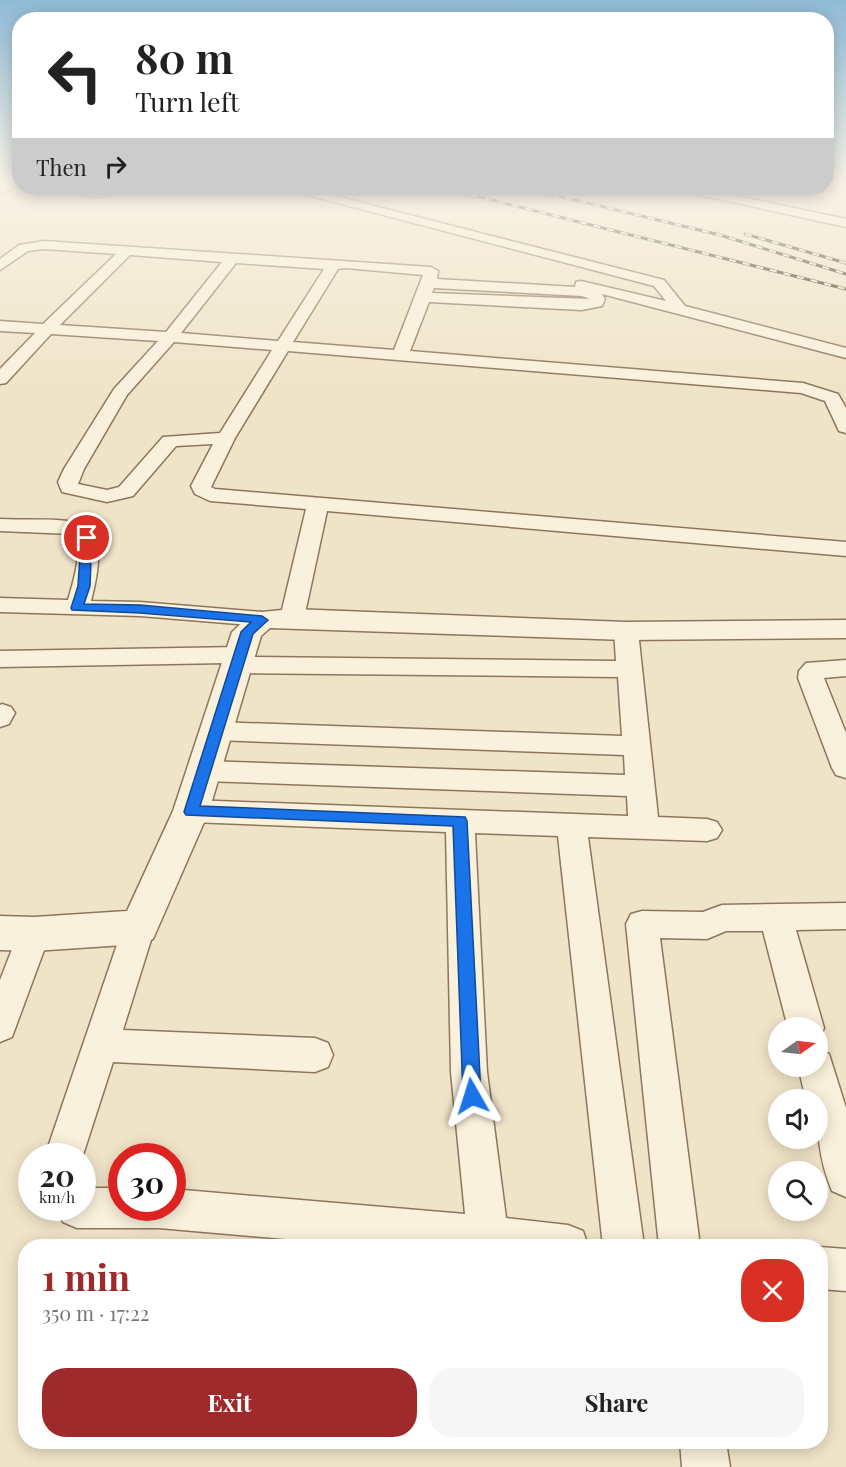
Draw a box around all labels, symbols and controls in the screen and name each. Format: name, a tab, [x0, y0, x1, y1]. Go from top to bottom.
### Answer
text: 80 m	[135, 29, 233, 85]
icon: left	[36, 36, 114, 114]
text: Turn left	[135, 83, 239, 119]
icon: right	[99, 150, 132, 183]
text: Then	[36, 152, 87, 182]
pin	[61, 512, 112, 563]
icon: arrive	[70, 521, 103, 554]
north arrow	[768, 1017, 828, 1077]
map controls	[768, 1017, 828, 1221]
position arrow	[440, 1064, 504, 1128]
button: sound	[768, 1089, 828, 1149]
speed limit sign: 30	[108, 1143, 186, 1221]
text: 20	[39, 1155, 75, 1195]
button: search	[768, 1161, 828, 1221]
text: km/h	[39, 1187, 75, 1207]
text: 1 min	[42, 1252, 130, 1300]
button: close	[741, 1259, 804, 1322]
text: 350 m · 17:22	[42, 1299, 149, 1326]
button: Exit	[42, 1368, 417, 1437]
button: Share	[429, 1368, 804, 1437]

